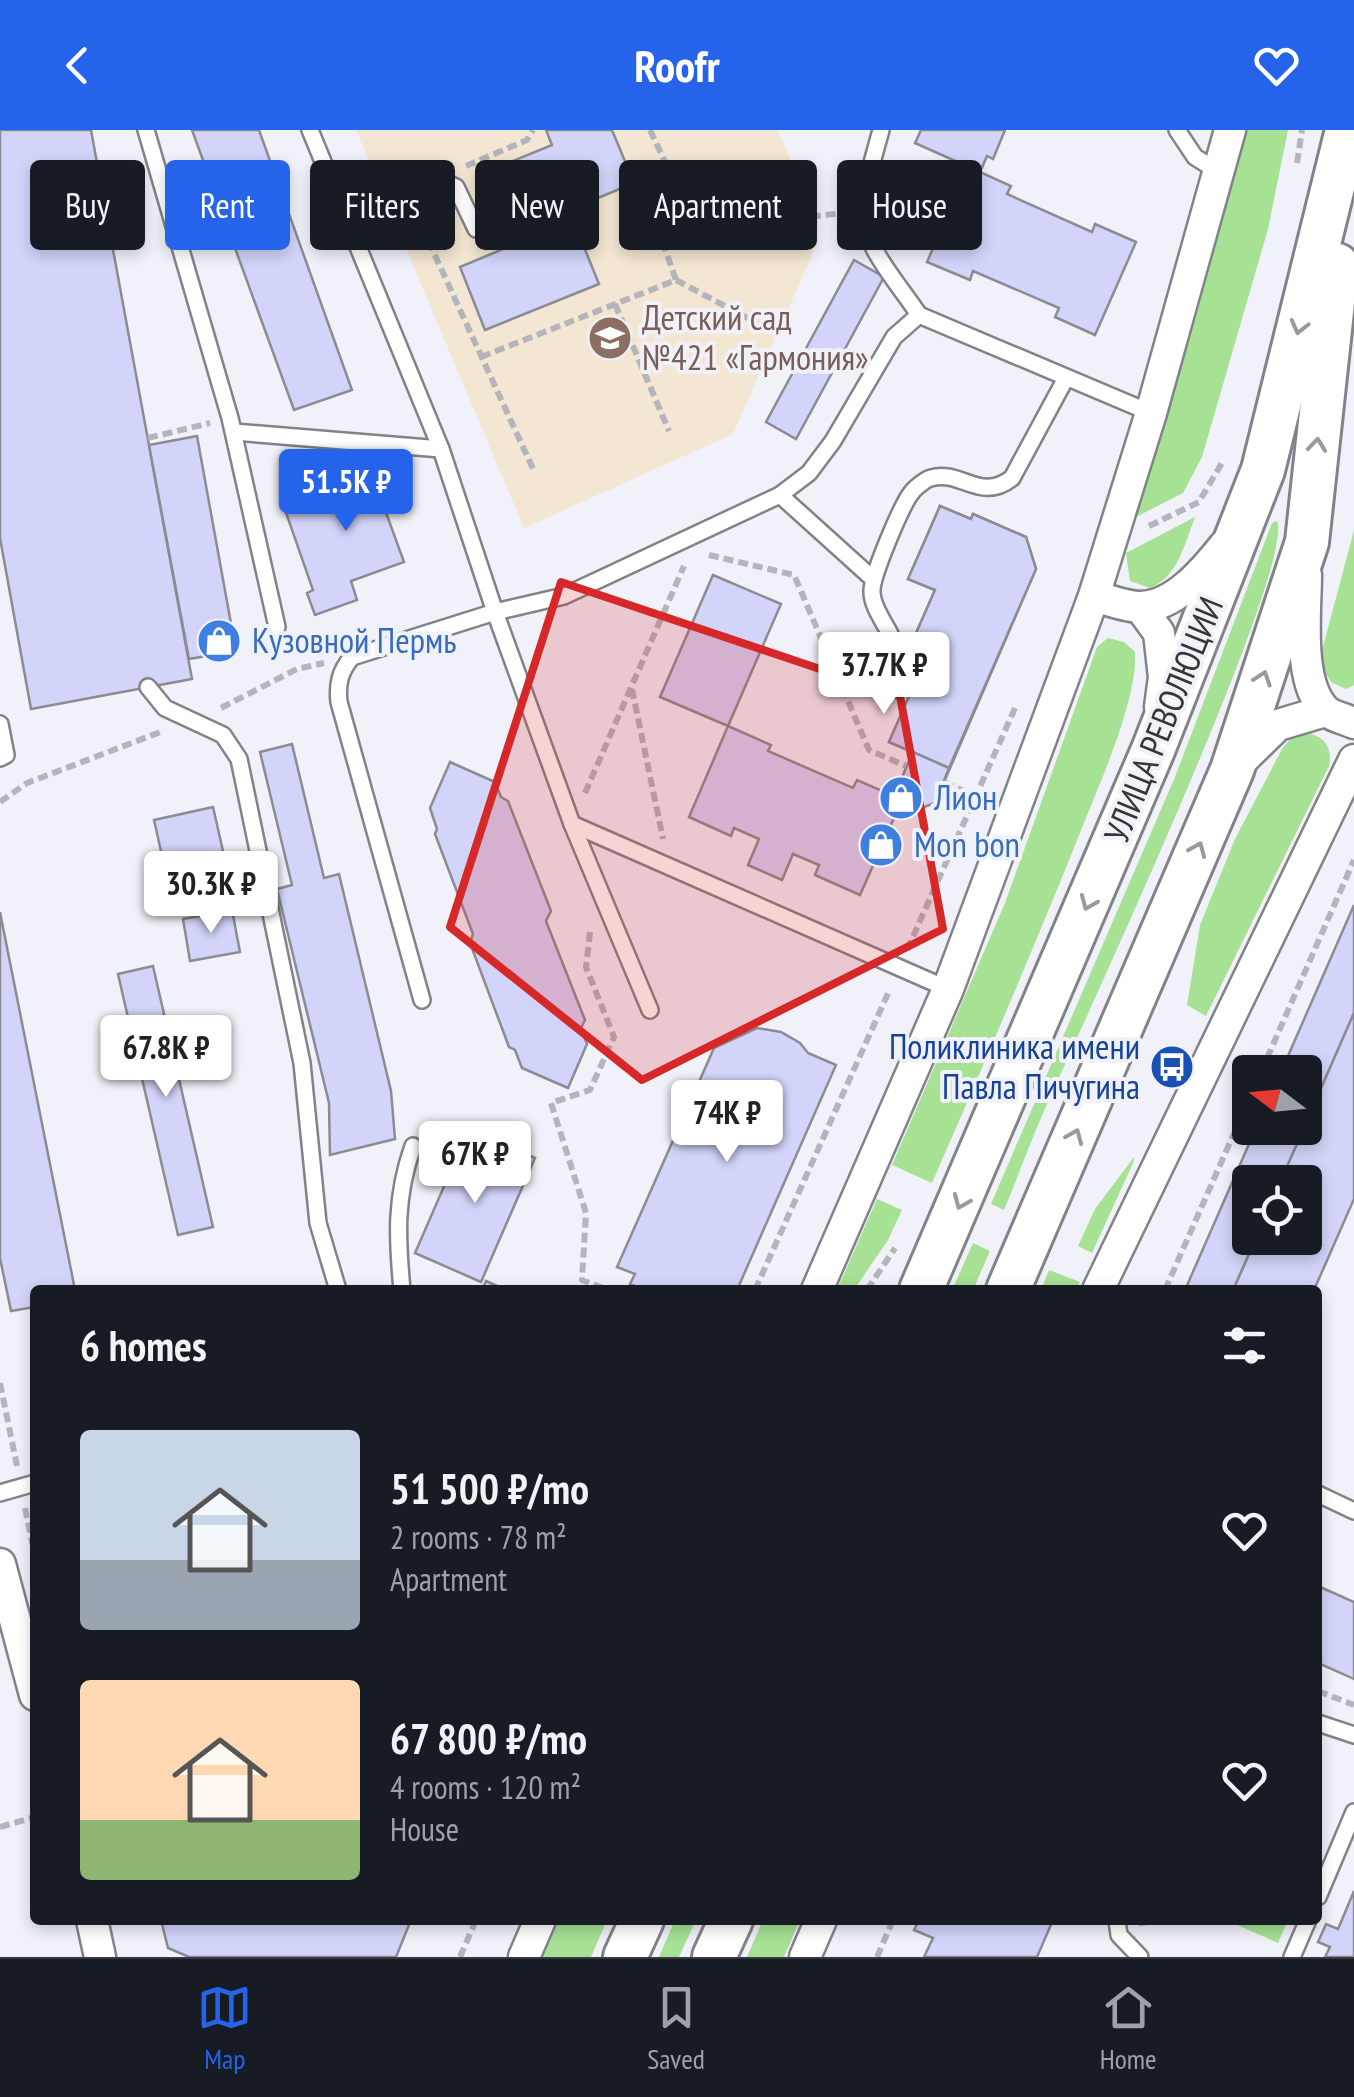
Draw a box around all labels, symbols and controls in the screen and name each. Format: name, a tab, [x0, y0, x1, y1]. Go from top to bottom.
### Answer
text: Roofr	[634, 36, 720, 94]
icon: back	[50, 38, 105, 93]
icon: heart	[1249, 38, 1304, 93]
chip: Buy	[30, 160, 145, 250]
chip: Rent	[165, 160, 290, 250]
chip: Filters	[310, 160, 455, 250]
chip: New	[475, 160, 599, 250]
chip: Apartment	[619, 160, 817, 250]
chip: House	[837, 160, 982, 250]
place label: Детский сад №421 «Гармония»	[642, 294, 869, 380]
school or university icon: Детский сад №421 «Гармония»	[587, 315, 633, 361]
one-way arrow	[1290, 318, 1311, 335]
one-way arrow	[1306, 437, 1328, 453]
pin: 51.5K ₽	[254, 449, 438, 534]
text: 51.5K ₽	[301, 460, 391, 502]
street label: УЛИЦА РЕВОЛЮЦИИ	[1093, 590, 1233, 849]
place label: Кузовной Пермь	[252, 617, 456, 663]
shop icon: Кузовной Пермь	[196, 618, 242, 664]
pin: 37.7K ₽	[792, 632, 976, 717]
text: 37.7K ₽	[840, 643, 928, 685]
one-way arrow	[1251, 671, 1271, 688]
place label: Лион	[933, 774, 997, 820]
shop icon: Лион	[878, 775, 924, 821]
place label: Mon bon	[914, 821, 1020, 867]
shop icon: Mon bon	[858, 822, 904, 868]
one-way arrow	[1186, 841, 1206, 859]
pin: 30.3K ₽	[119, 851, 303, 936]
text: 30.3K ₽	[166, 862, 256, 904]
one-way arrow	[1080, 892, 1100, 910]
pin: 67.8K ₽	[74, 1015, 258, 1100]
place label: Поликлиника имени Павла Пичугина	[889, 1023, 1140, 1109]
text: 67.8K ₽	[122, 1026, 210, 1068]
bus stop icon: Поликлиника имени Павла Пичугина	[1149, 1044, 1195, 1090]
north arrow	[1232, 1055, 1322, 1145]
map controls	[1232, 1055, 1322, 1255]
pin: 74K ₽	[657, 1080, 797, 1165]
text: 74K ₽	[693, 1091, 761, 1133]
pin: 67K ₽	[405, 1121, 545, 1206]
one-way arrow	[1063, 1128, 1083, 1146]
text: 67K ₽	[441, 1132, 509, 1174]
button: locate	[1232, 1165, 1322, 1255]
one-way arrow	[952, 1192, 972, 1209]
text: 6 homes	[80, 1318, 207, 1373]
icon: filters	[1217, 1318, 1272, 1373]
text: 51 500 ₽/mo	[390, 1461, 589, 1516]
icon: home	[160, 1470, 280, 1590]
icon: heart	[1217, 1503, 1272, 1558]
text: 2 rooms · 78 m²	[390, 1516, 567, 1558]
text: Apartment	[390, 1558, 507, 1600]
text: 67 800 ₽/mo	[390, 1711, 587, 1766]
icon: home	[160, 1720, 280, 1840]
icon: heart	[1217, 1753, 1272, 1808]
text: 4 rooms · 120 m²	[390, 1766, 581, 1808]
text: House	[390, 1808, 459, 1850]
tab: Map	[197, 1980, 252, 2077]
tab: Saved	[647, 1980, 705, 2077]
tab: Home	[1100, 1980, 1157, 2077]

